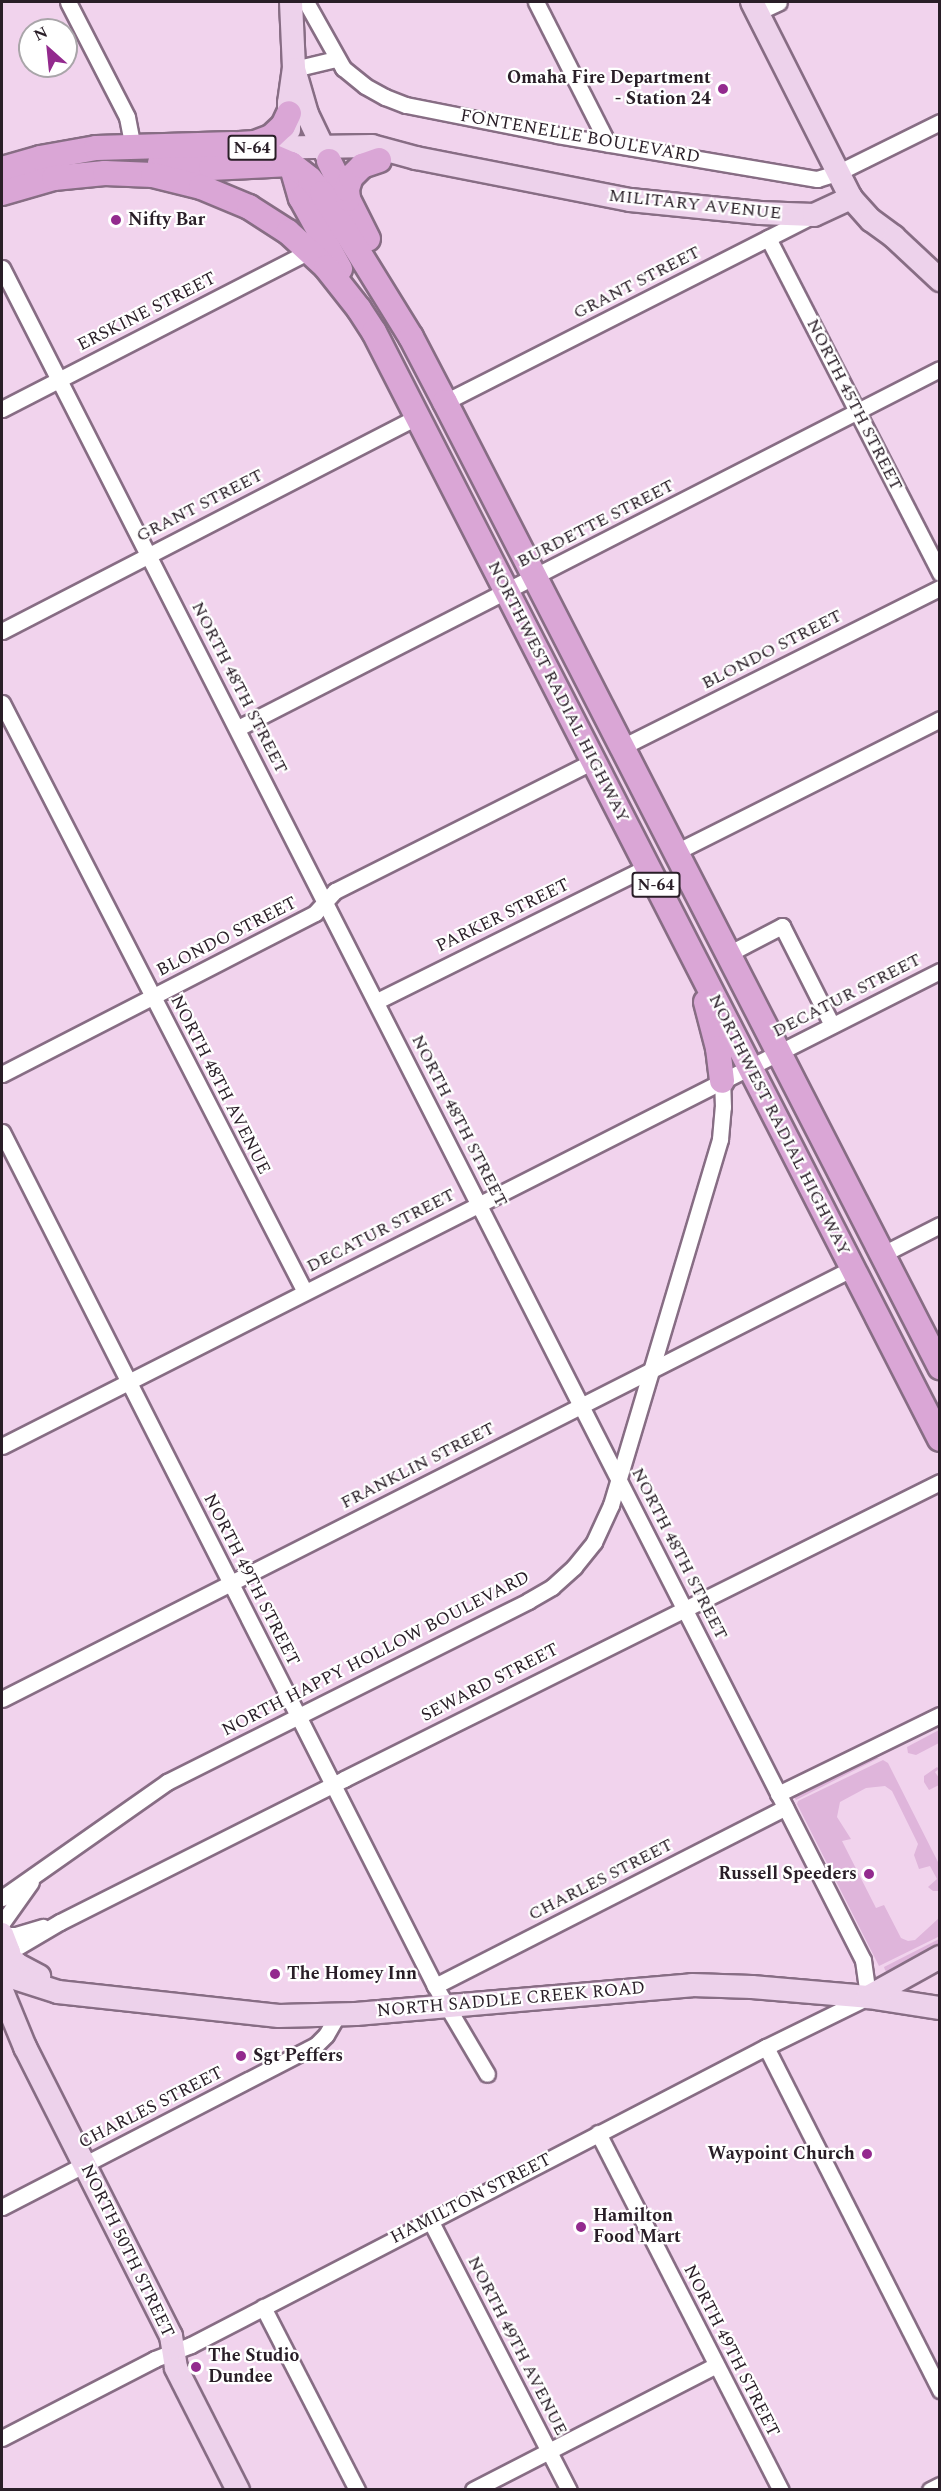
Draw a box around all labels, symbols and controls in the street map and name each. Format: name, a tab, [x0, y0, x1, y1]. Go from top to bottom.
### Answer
north arrow	[18, 18, 78, 78]
text: N	[29, 20, 52, 47]
place label: Omaha Fire Department - Station 24	[507, 68, 711, 110]
marker: Omaha Fire Department - Station 24	[716, 82, 730, 96]
street label: FONTENELLE BOULEVARD	[458, 105, 702, 169]
road number: N-64	[226, 135, 278, 161]
street label: MILITARY AVENUE	[607, 185, 783, 225]
place label: Nifty Bar	[128, 209, 205, 231]
marker: Nifty Bar	[109, 213, 123, 227]
street label: GRANT STREET	[570, 242, 704, 324]
street label: ERSKINE STREET	[74, 268, 220, 356]
street label: NORTH 45TH STREET	[801, 315, 907, 495]
street label: GRANT STREET	[133, 465, 267, 547]
street label: BURDETTE STREET	[514, 475, 678, 573]
street label: NORTHWEST RADIAL HIGHWAY	[482, 558, 634, 826]
street label: NORTH 48TH STREET	[186, 598, 292, 778]
street label: BLONDO STREET	[698, 605, 846, 695]
road number: N-64	[630, 872, 682, 898]
street label: PARKER STREET	[433, 874, 573, 958]
street label: BLONDO STREET	[153, 892, 301, 982]
street label: DECATUR STREET	[769, 949, 925, 1043]
street label: NORTHWEST RADIAL HIGHWAY	[703, 991, 855, 1259]
street label: NORTH 48TH AVENUE	[165, 992, 275, 1178]
street label: NORTH 48TH STREET	[406, 1031, 512, 1211]
street label: DECATUR STREET	[303, 1184, 459, 1278]
street label: FRANKLIN STREET	[337, 1418, 499, 1514]
street label: NORTH 48TH STREET	[626, 1464, 732, 1644]
street label: NORTH 49TH STREET	[198, 1490, 304, 1670]
street label: NORTH HAPPY HOLLOW BOULEVARD	[218, 1567, 534, 1741]
street label: SEWARD STREET	[418, 1639, 562, 1727]
street label: CHARLES STREET	[525, 1834, 677, 1926]
place label: Russell Speeders	[718, 1863, 857, 1885]
marker: Russell Speeders	[862, 1867, 876, 1881]
place label: The Homey Inn	[287, 1963, 417, 1985]
marker: The Homey Inn	[268, 1967, 282, 1981]
street label: NORTH SADDLE CREEK ROAD	[376, 1978, 646, 2022]
place label: Sgt Peffers	[253, 2045, 343, 2067]
marker: Sgt Peffers	[234, 2049, 248, 2063]
street label: CHARLES STREET	[75, 2062, 227, 2154]
place label: Waypoint Church	[708, 2143, 855, 2165]
marker: Waypoint Church	[860, 2147, 874, 2161]
street label: HAMILTON STREET	[387, 2149, 555, 2249]
street label: NORTH 50TH STREET	[76, 2161, 178, 2341]
place label: Hamilton Food Mart	[593, 2206, 681, 2248]
marker: Hamilton Food Mart	[574, 2220, 588, 2234]
street label: NORTH 49TH AVENUE	[462, 2253, 572, 2439]
street label: NORTH 49TH STREET	[678, 2261, 784, 2441]
place label: The Studio Dundee	[208, 2346, 299, 2388]
marker: The Studio Dundee	[189, 2360, 203, 2374]

